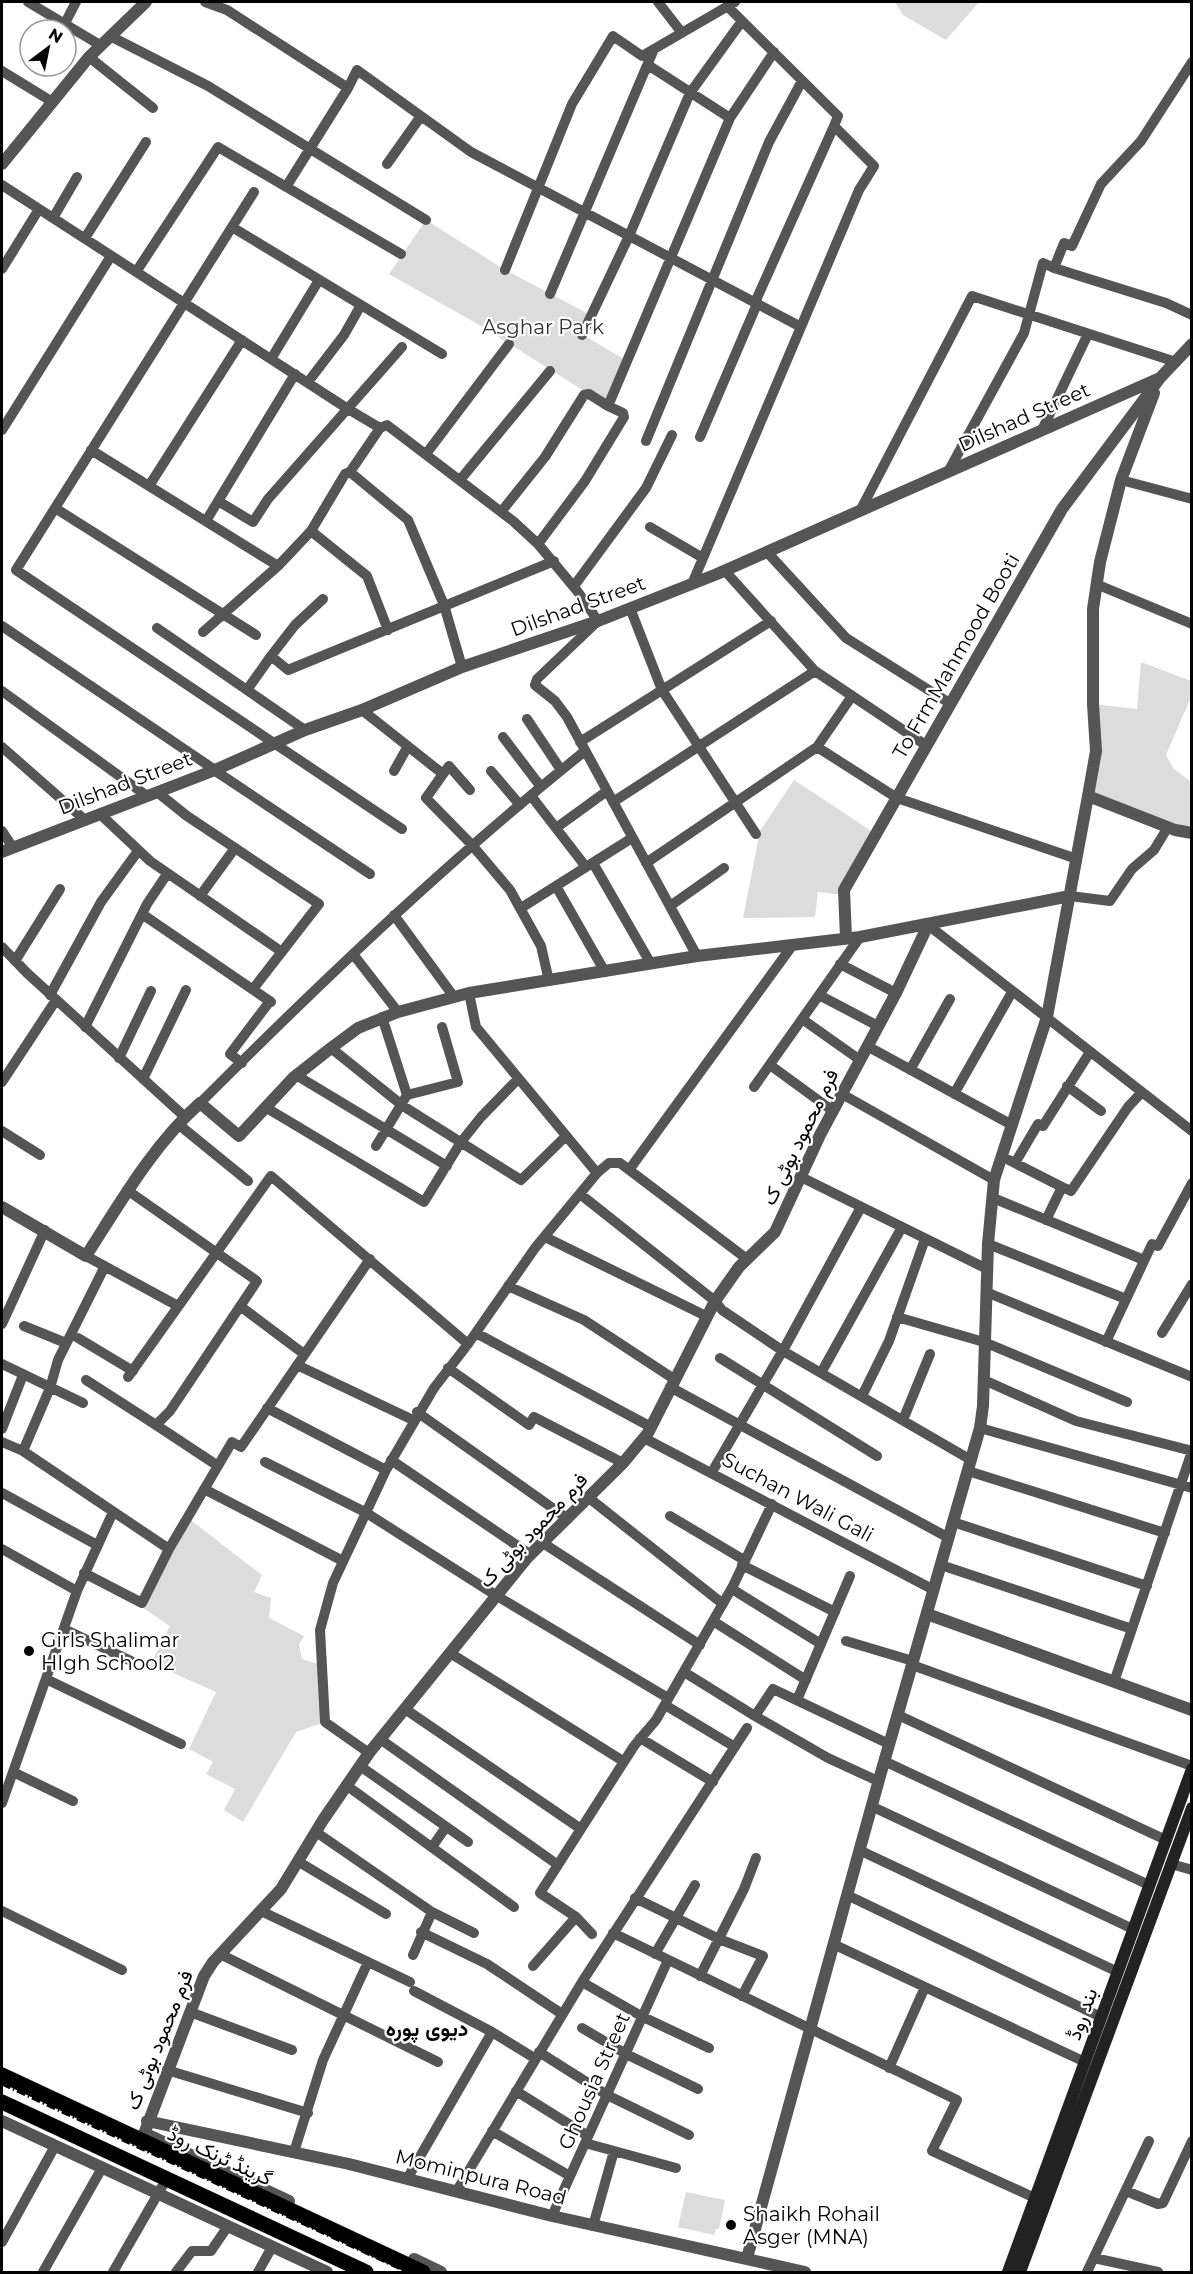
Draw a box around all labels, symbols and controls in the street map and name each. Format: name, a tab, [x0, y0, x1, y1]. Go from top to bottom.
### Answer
north arrow	[18, 18, 78, 78]
text: N	[45, 24, 66, 47]
park label: Asghar Park	[482, 315, 604, 339]
street label: Dilshad Street	[954, 377, 1094, 457]
street label: To FrmMahmood Booti	[887, 549, 1025, 763]
street label: Dilshad Street	[507, 571, 649, 641]
street label: Dilshad Street	[55, 746, 195, 820]
street label: فرم محمود بوٹی ک	[757, 1065, 844, 1209]
street label: Suchan Wali Gali	[718, 1447, 878, 1547]
street label: فرم محمود بوٹی ک	[474, 1468, 593, 1593]
place label: Girls Shalimar HIgh School2	[41, 1628, 180, 1675]
marker: Girls Shalimar HIgh School2	[22, 1644, 36, 1658]
street label: فرم محمود بوٹی ک	[120, 1967, 199, 2114]
street label: بند روڈ	[1062, 1985, 1103, 2044]
street label: Ghousia Street	[553, 2009, 635, 2153]
district label: دیوی پورہ	[386, 2016, 468, 2043]
street label: گرینڈ ٹرنک روڈ	[164, 2121, 276, 2192]
street label: Mominpura Road	[393, 2144, 569, 2210]
place label: Shaikh Rohail Asger (MNA)	[743, 2202, 880, 2249]
marker: Shaikh Rohail Asger (MNA)	[724, 2218, 738, 2232]

